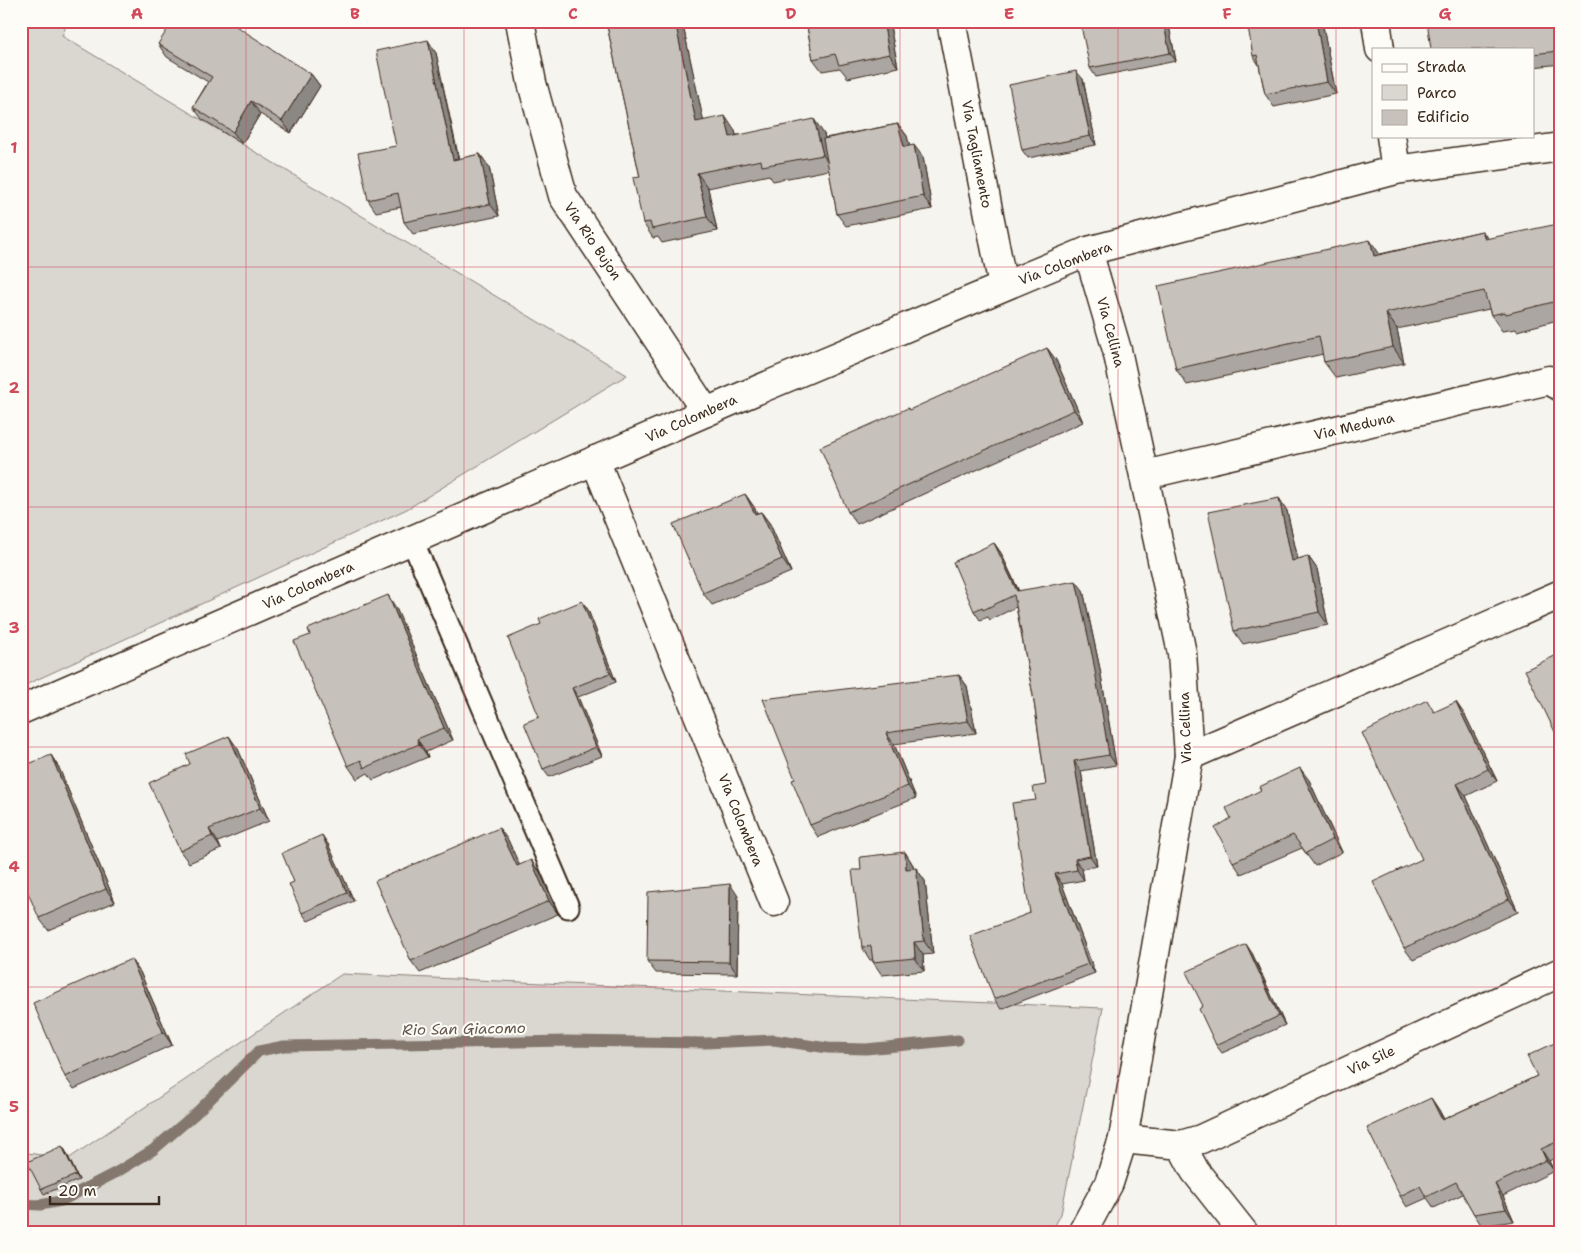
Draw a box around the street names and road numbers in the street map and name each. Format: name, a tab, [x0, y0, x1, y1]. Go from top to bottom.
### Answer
street label: Via Tagliamento	[958, 98, 996, 210]
street label: Via Rio Bujon	[560, 199, 626, 284]
street label: Via Colombera	[1016, 237, 1114, 289]
street label: Via Cellina	[1093, 295, 1129, 369]
street label: Via Colombera	[642, 390, 740, 446]
street label: Via Meduna	[1312, 408, 1396, 444]
street label: Via Colombera	[259, 557, 357, 613]
street label: Via Cellina	[1175, 691, 1195, 764]
street label: Via Colombera	[714, 771, 768, 869]
street label: Via Sile	[1344, 1041, 1398, 1079]

